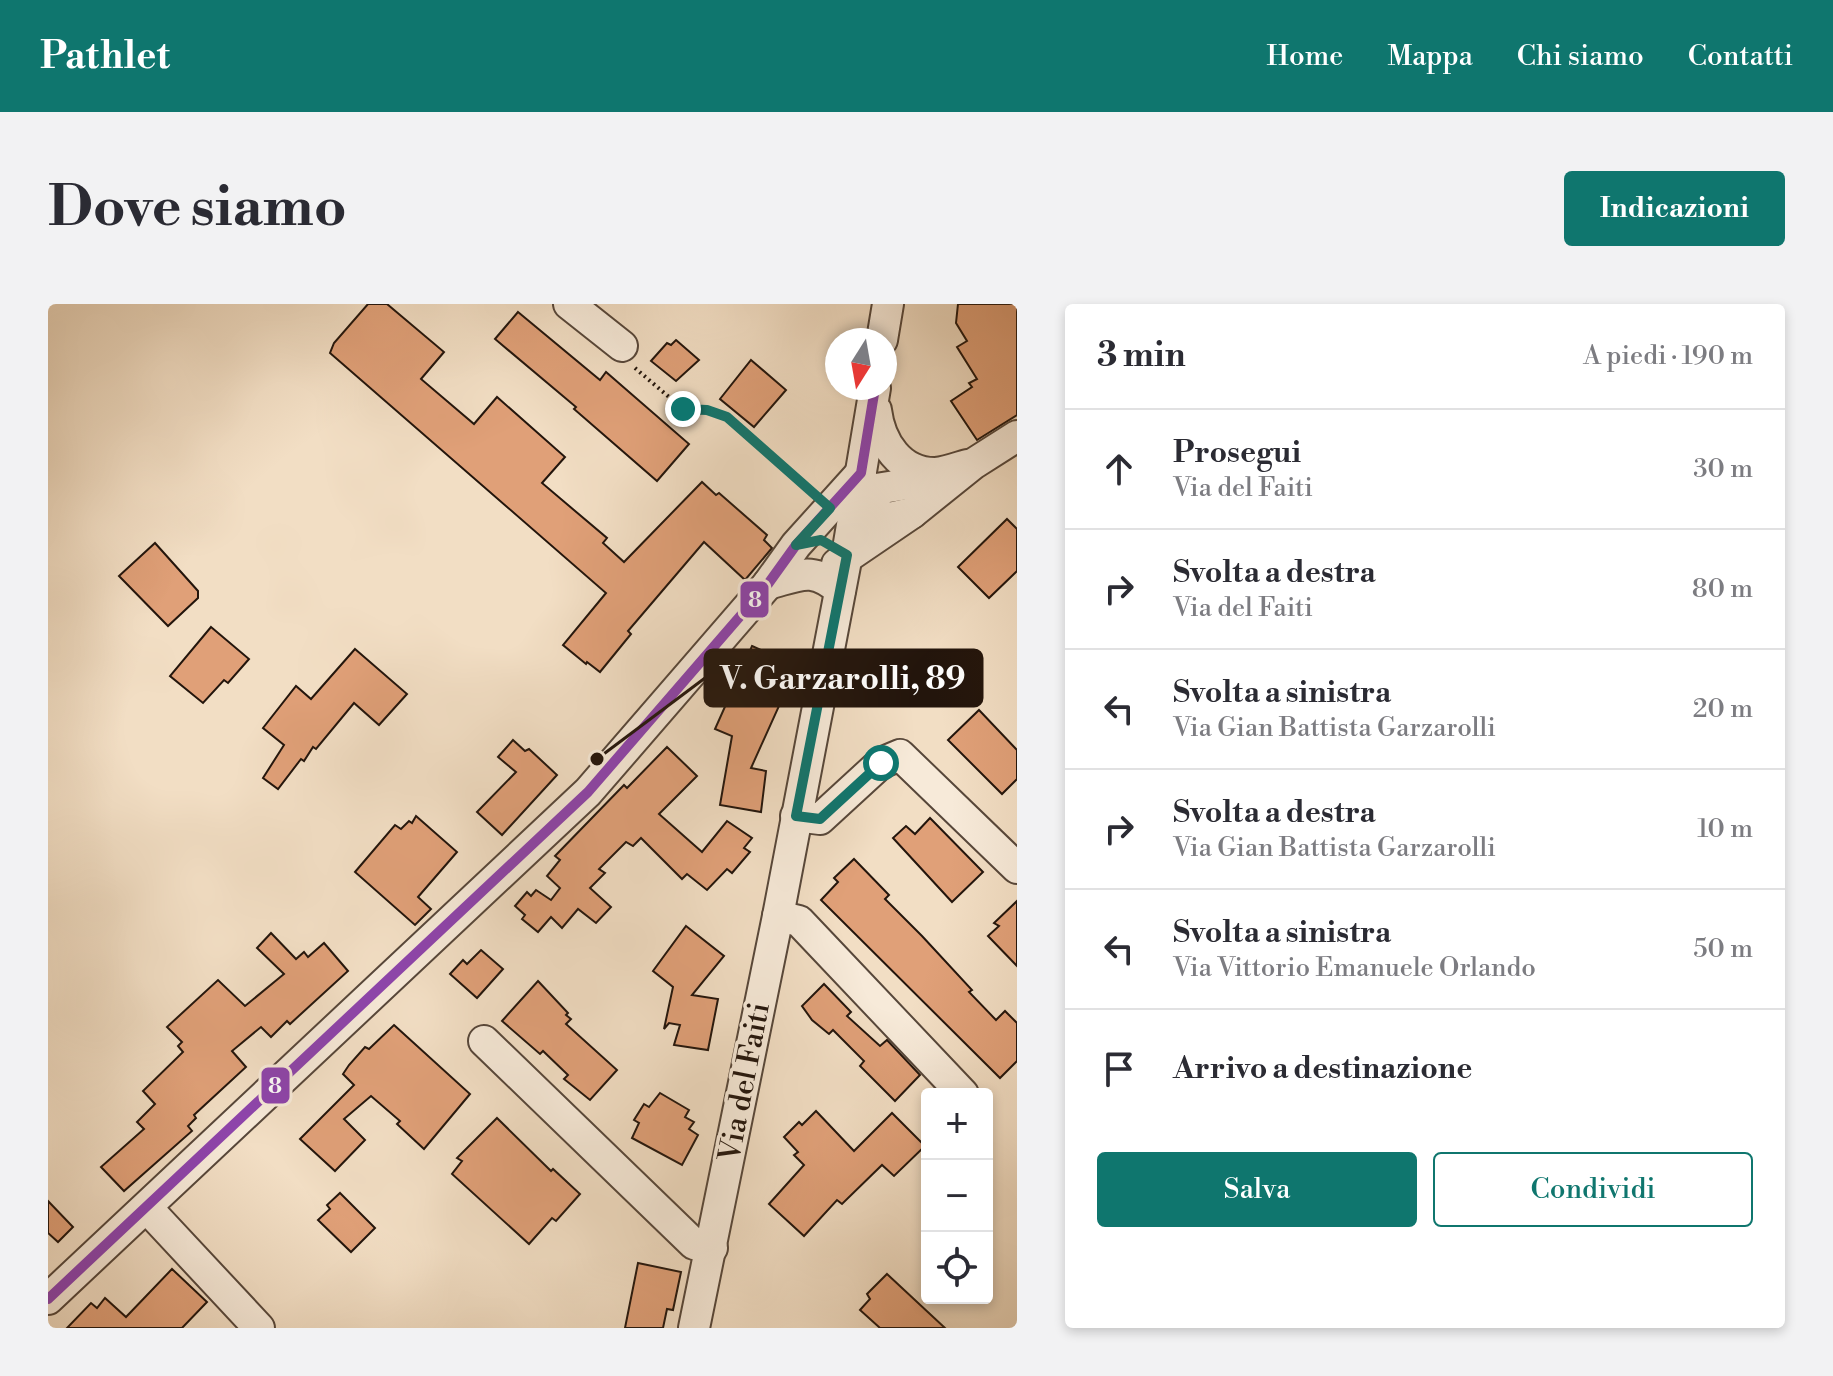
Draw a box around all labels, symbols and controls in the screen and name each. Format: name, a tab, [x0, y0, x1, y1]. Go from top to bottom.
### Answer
text: Pathlet	[40, 33, 170, 80]
text: Home	[1267, 39, 1343, 74]
text: Mappa	[1387, 39, 1473, 74]
text: Chi siamo	[1517, 39, 1644, 74]
text: Contatti	[1688, 39, 1793, 74]
button: Indicazioni	[1564, 171, 1785, 246]
text: Dove siamo	[48, 173, 347, 243]
north arrow	[825, 328, 897, 400]
text: 3 min	[1097, 335, 1186, 377]
text: A piedi · 190 m	[1583, 340, 1753, 372]
route end	[665, 391, 701, 427]
text: Prosegui	[1173, 434, 1301, 472]
icon: ahead	[1097, 447, 1141, 491]
text: 30 m	[1693, 453, 1753, 485]
text: Via del Faiti	[1173, 472, 1313, 504]
text: Svolta a destra	[1173, 554, 1376, 592]
icon: right	[1097, 567, 1141, 611]
text: 80 m	[1692, 573, 1753, 605]
line badge: 8	[739, 580, 770, 619]
text: 8	[748, 587, 762, 614]
text: Via del Faiti	[1173, 592, 1313, 624]
callout: V. Garzarolli, 89	[705, 650, 982, 706]
text: V. Garzarolli, 89	[719, 659, 966, 699]
text: Svolta a sinistra	[1173, 674, 1391, 712]
icon: left	[1097, 687, 1141, 731]
text: 20 m	[1693, 693, 1753, 725]
text: Via Gian Battista Garzarolli	[1173, 712, 1496, 744]
route start	[863, 745, 899, 781]
text: Svolta a destra	[1173, 794, 1376, 832]
icon: right	[1097, 807, 1141, 851]
text: 10 m	[1697, 813, 1753, 845]
text: Via Gian Battista Garzarolli	[1173, 832, 1496, 864]
text: Svolta a sinistra	[1173, 914, 1391, 952]
icon: left	[1097, 927, 1141, 971]
text: 50 m	[1693, 933, 1753, 965]
text: Via Vittorio Emanuele Orlando	[1173, 952, 1536, 984]
street label: Via del Faiti	[711, 999, 779, 1166]
icon: arrive	[1097, 1047, 1141, 1091]
text: Arrivo a destinazione	[1173, 1050, 1472, 1088]
line badge: 8	[260, 1066, 291, 1105]
text: 8	[268, 1073, 282, 1100]
map controls	[921, 1088, 993, 1304]
button: +	[921, 1088, 993, 1160]
button: Salva	[1097, 1152, 1417, 1227]
button: Condividi	[1433, 1152, 1753, 1227]
button: −	[921, 1160, 993, 1232]
button: locate	[921, 1232, 993, 1304]

